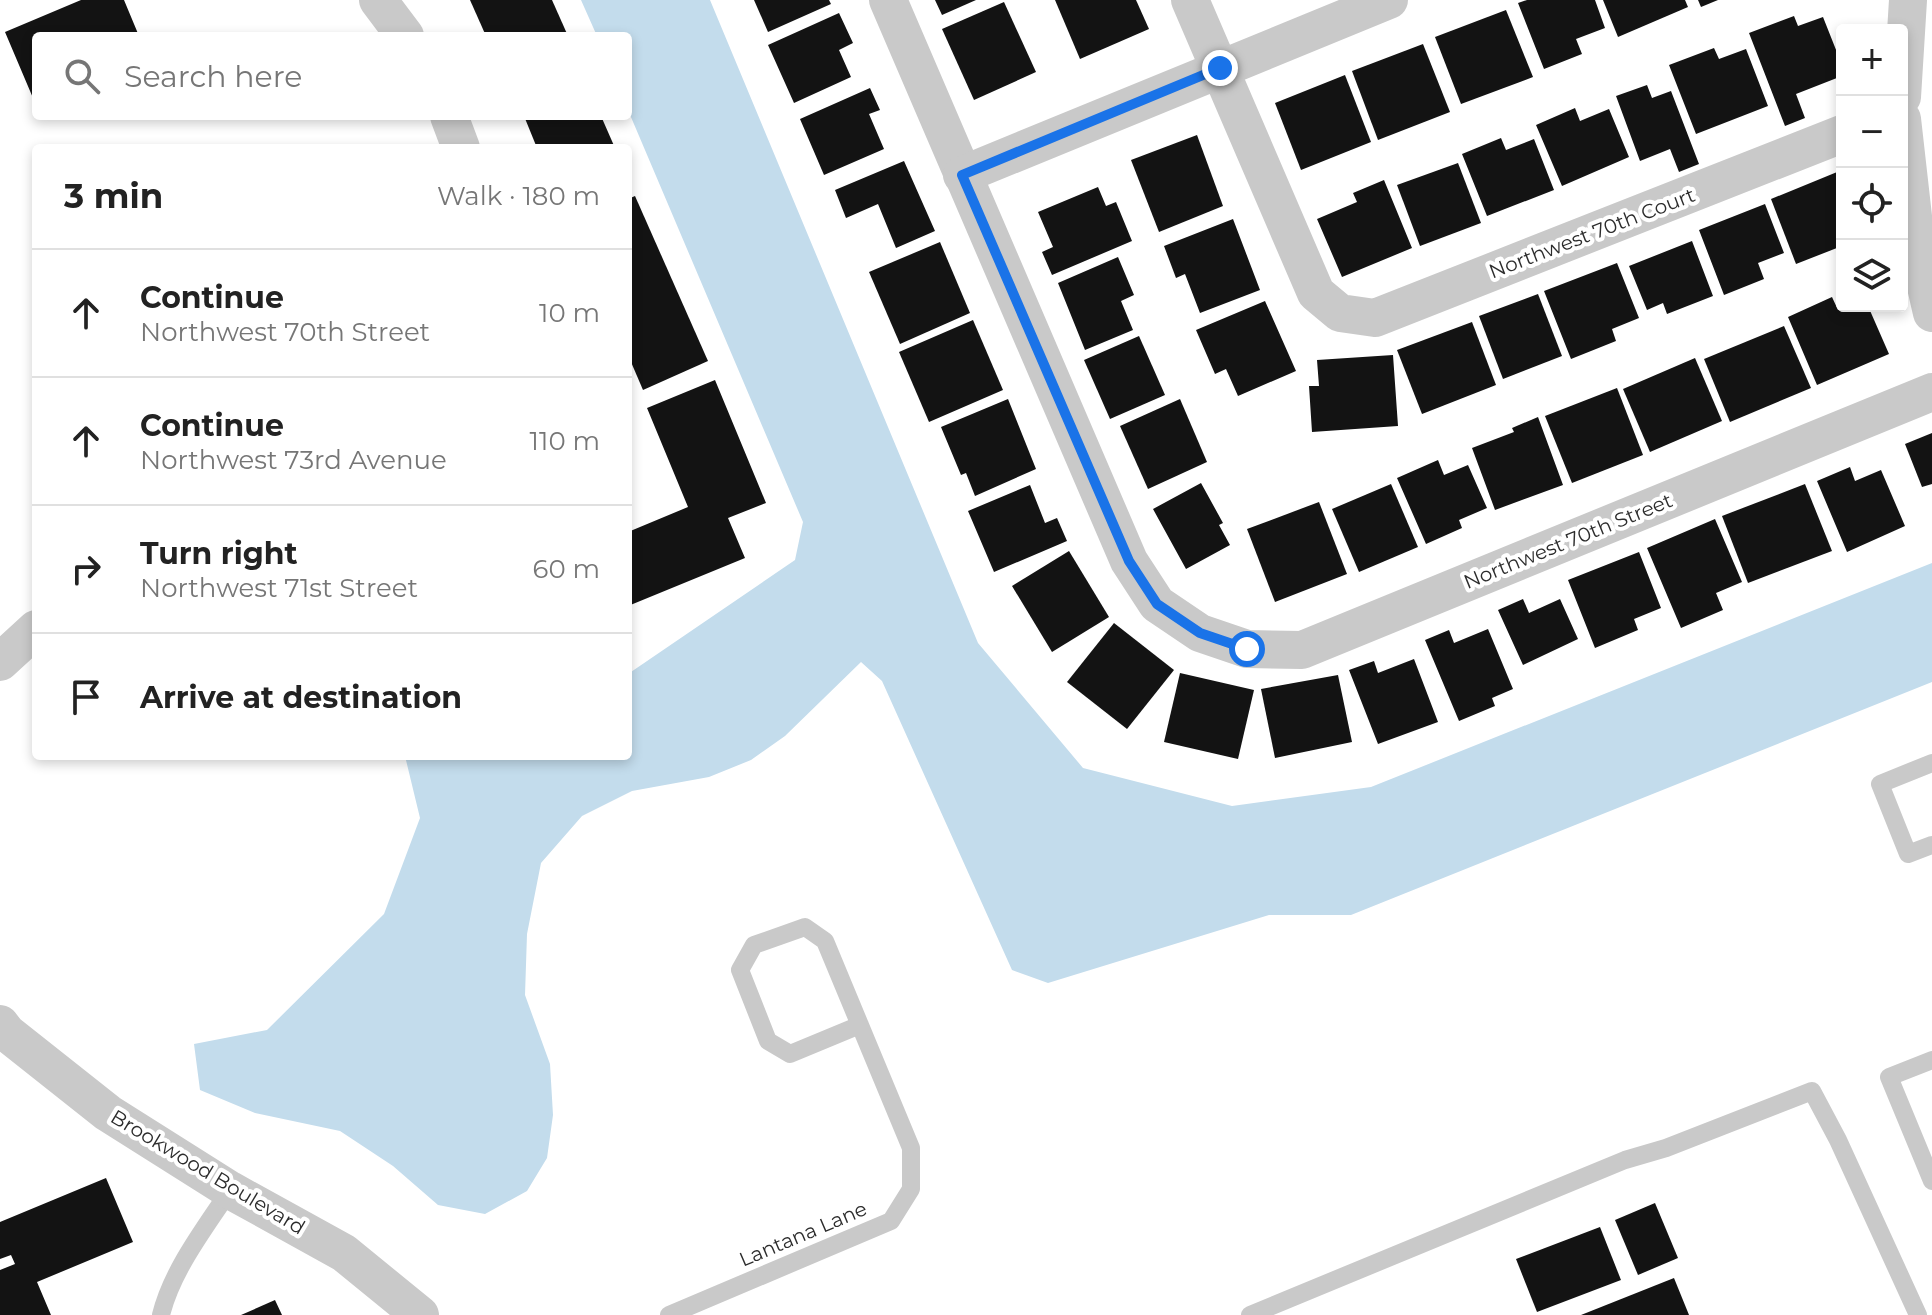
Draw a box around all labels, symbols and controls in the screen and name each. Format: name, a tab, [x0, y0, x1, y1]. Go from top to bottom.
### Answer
map controls	[1836, 24, 1908, 312]
button: +	[1836, 24, 1908, 96]
search box	[32, 32, 632, 120]
route end	[1202, 50, 1238, 86]
icon: search	[60, 54, 104, 98]
text: Search here	[124, 58, 302, 95]
button: −	[1836, 96, 1908, 168]
button: locate	[1836, 168, 1908, 240]
text: 3 min	[64, 175, 163, 217]
text: Walk · 180 m	[437, 180, 600, 212]
street label: Northwest 70th Court	[1486, 183, 1698, 283]
button: layers	[1836, 240, 1908, 312]
text: Continue	[140, 279, 284, 316]
icon: ahead	[64, 291, 108, 335]
text: 10 m	[539, 297, 600, 329]
text: Northwest 70th Street	[140, 316, 430, 348]
text: Continue	[140, 407, 284, 444]
icon: ahead	[64, 419, 108, 463]
text: 110 m	[530, 425, 600, 457]
text: Northwest 73rd Avenue	[140, 444, 447, 476]
street label: Northwest 70th Street	[1460, 488, 1676, 594]
text: Turn right	[140, 535, 297, 572]
icon: right	[64, 547, 108, 591]
text: 60 m	[533, 553, 600, 585]
text: Northwest 71st Street	[140, 572, 418, 604]
route start	[1229, 631, 1265, 667]
icon: arrive	[64, 675, 108, 719]
text: Arrive at destination	[140, 679, 462, 716]
street label: Brookwood Boulevard	[106, 1104, 310, 1240]
street label: Lantana Lane	[736, 1196, 870, 1272]

